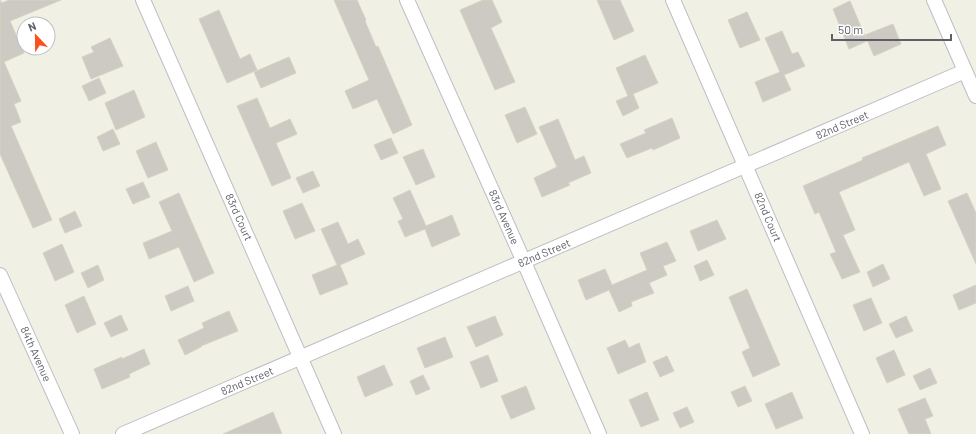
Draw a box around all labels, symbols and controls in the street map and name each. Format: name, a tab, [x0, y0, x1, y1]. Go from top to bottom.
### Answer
north arrow	[16, 16, 56, 56]
scale bar	[832, 16, 951, 42]
text: N	[26, 19, 38, 34]
text: 50 m	[838, 22, 863, 36]
street label: 82nd Street	[814, 108, 870, 141]
street label: 83rd Avenue	[487, 187, 522, 246]
street label: 82nd Court	[752, 190, 785, 243]
street label: 83rd Court	[223, 191, 256, 242]
street label: 82nd Street	[516, 236, 572, 269]
street label: 84th Avenue	[19, 324, 54, 383]
street label: 82nd Street	[219, 364, 275, 397]

